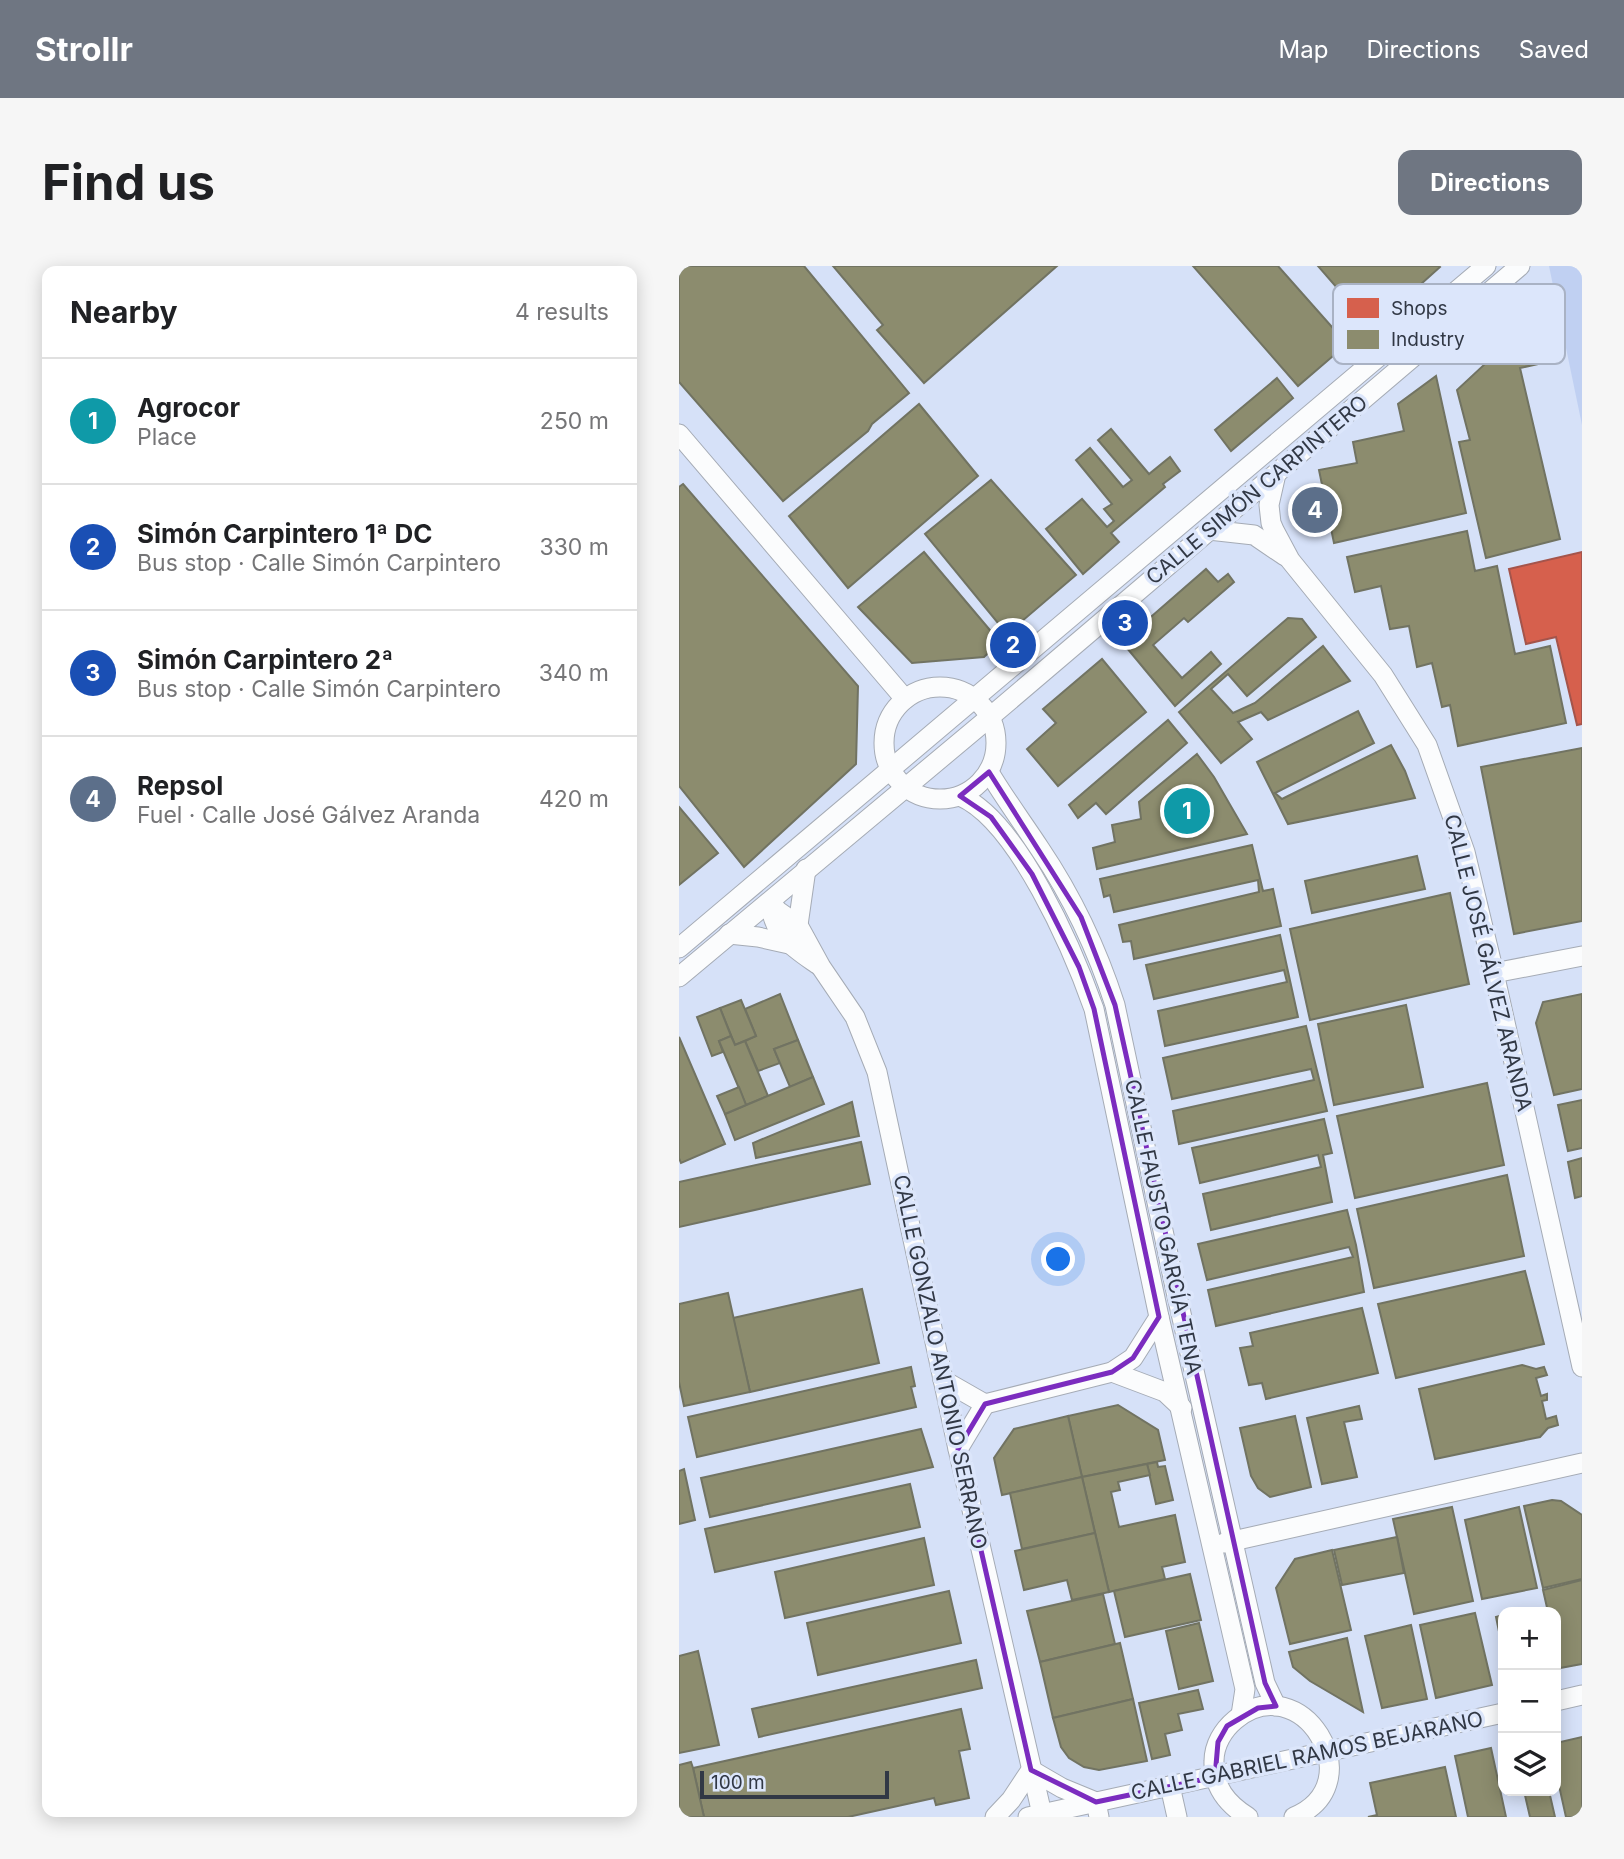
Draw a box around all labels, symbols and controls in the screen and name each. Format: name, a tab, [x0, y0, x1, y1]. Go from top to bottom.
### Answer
text: Strollr	[35, 29, 133, 69]
text: Map	[1279, 35, 1328, 64]
text: Directions	[1366, 35, 1481, 64]
text: Saved	[1519, 35, 1589, 64]
button: Directions	[1398, 150, 1582, 215]
text: Find us	[42, 153, 215, 212]
legend	[1333, 284, 1565, 364]
text: Nearby	[70, 294, 178, 330]
text: Shops	[1391, 297, 1447, 320]
text: 4 results	[515, 298, 609, 326]
text: Industry	[1391, 328, 1465, 351]
street label: CALLE SIMÓN CARPINTERO	[1140, 389, 1372, 590]
text: Agrocor	[137, 392, 240, 423]
text: 1	[88, 407, 98, 435]
text: 250 m	[540, 407, 609, 435]
text: Place	[137, 423, 197, 451]
pin: 4	[1292, 484, 1338, 536]
text: Simón Carpintero 1ª DC	[137, 518, 433, 549]
text: 2	[86, 533, 100, 561]
text: 330 m	[539, 533, 609, 561]
text: Bus stop · Calle Simón Carpintero	[137, 549, 501, 577]
pin: 3	[1102, 597, 1148, 649]
pin: 2	[990, 619, 1036, 671]
text: Simón Carpintero 2ª	[137, 644, 394, 675]
text: 3	[86, 659, 100, 687]
text: 340 m	[539, 659, 609, 687]
text: Bus stop · Calle Simón Carpintero	[137, 675, 501, 703]
text: Repsol	[137, 770, 223, 801]
text: 4	[85, 785, 101, 813]
text: 420 m	[539, 785, 609, 813]
pin: 1	[1164, 785, 1210, 837]
text: Fuel · Calle José Gálvez Aranda	[137, 801, 480, 829]
street label: CALLE JOSÉ GÁLVEZ ARANDA	[1439, 811, 1539, 1114]
street label: CALLE FAUSTO GARCÍA TENA	[1120, 1077, 1208, 1377]
street label: CALLE GONZALO ANTONIO SERRANO	[889, 1172, 992, 1552]
your location	[1041, 1242, 1075, 1276]
map controls	[1498, 1607, 1561, 1796]
button: +	[1498, 1607, 1561, 1670]
button: −	[1498, 1670, 1561, 1733]
street label: CALLE GABRIEL RAMOS BEJARANO	[1129, 1706, 1485, 1805]
button: layers	[1498, 1733, 1561, 1796]
scale bar	[700, 1768, 889, 1800]
text: 100 m	[711, 1771, 765, 1794]

